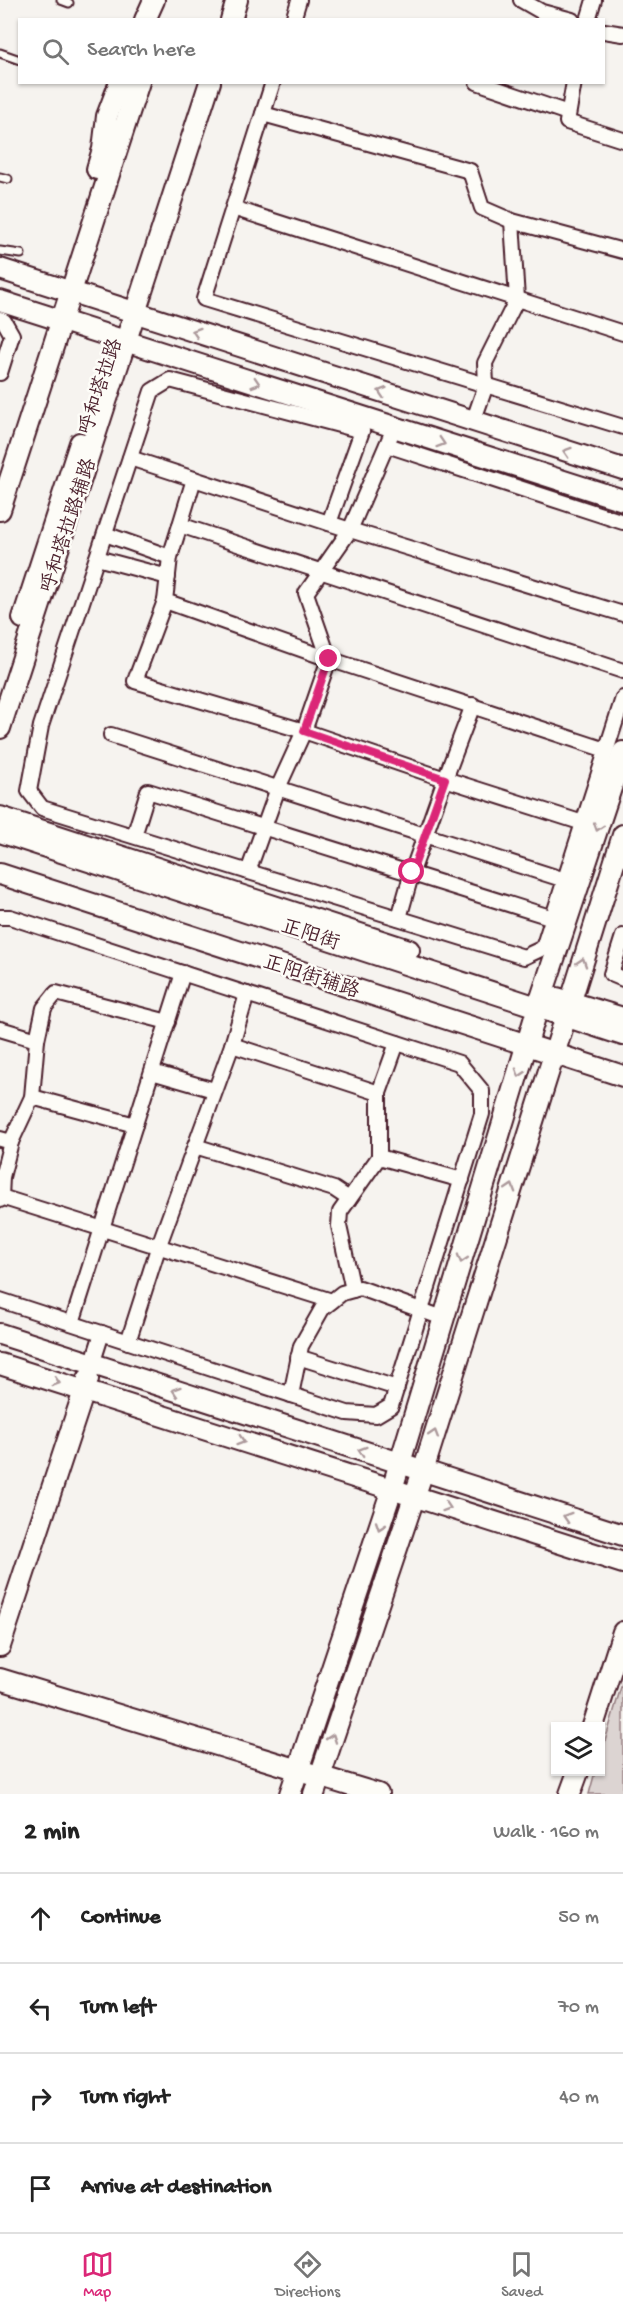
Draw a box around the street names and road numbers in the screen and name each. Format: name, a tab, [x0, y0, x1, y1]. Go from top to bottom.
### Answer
street label: 呼和塔拉路	[74, 334, 129, 438]
street label: 呼和塔拉路辅路	[36, 454, 103, 596]
street label: 正阳街	[278, 915, 342, 957]
street label: 正阳街辅路	[260, 950, 364, 1005]

